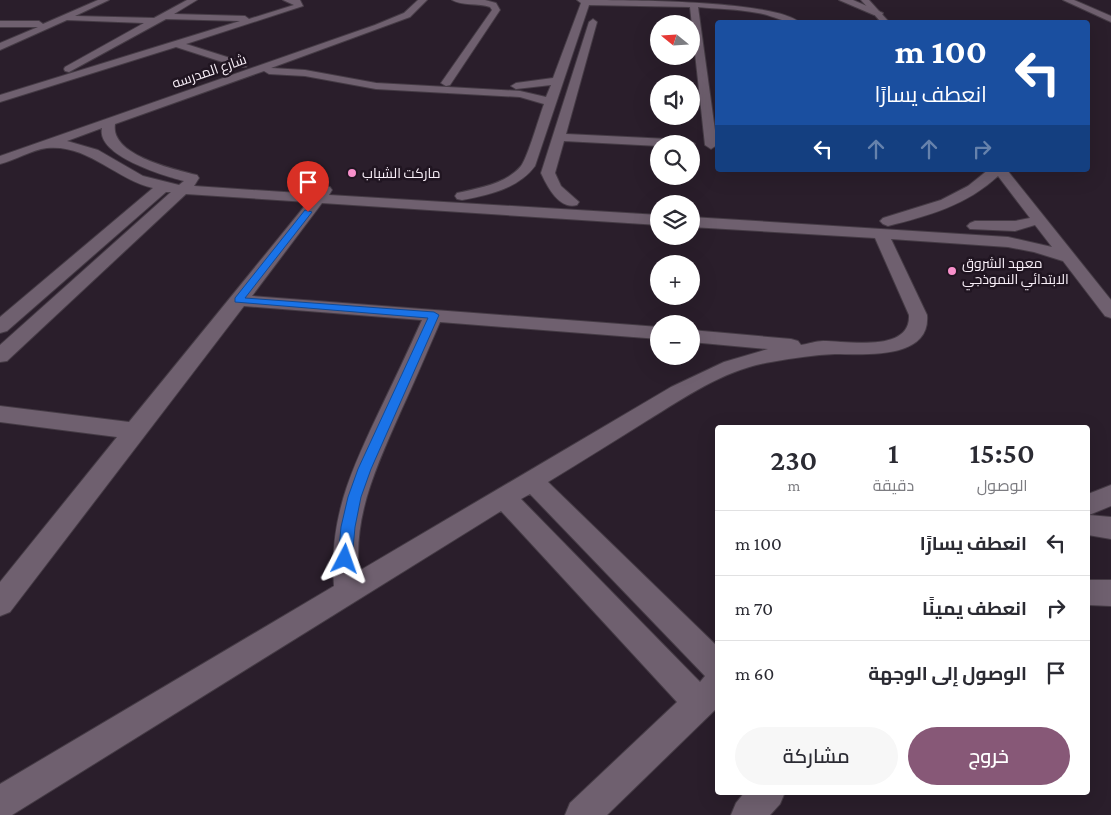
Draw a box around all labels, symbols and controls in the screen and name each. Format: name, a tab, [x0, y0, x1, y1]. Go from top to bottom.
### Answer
north arrow	[650, 15, 700, 65]
map controls	[650, 15, 700, 365]
text: 100 m	[895, 32, 987, 71]
icon: left	[1005, 40, 1070, 105]
street label: شارع المدرسه	[170, 51, 249, 92]
button: sound	[650, 75, 700, 125]
text: انعطف يسارًا	[874, 82, 987, 107]
button: search	[650, 135, 700, 185]
icon: left	[809, 135, 837, 163]
icon: ahead	[862, 135, 890, 163]
icon: ahead	[915, 135, 943, 163]
icon: right	[968, 135, 996, 163]
pin	[287, 161, 329, 212]
place label: ماركت الشباب	[362, 165, 441, 181]
marker: ماركت الشباب	[346, 167, 358, 179]
icon: arrive	[294, 168, 322, 196]
button: layers	[650, 195, 700, 245]
button: +	[650, 255, 700, 305]
place label: معهد الشروق الابتدائي النموذجي	[962, 255, 1069, 291]
marker: معهد الشروق الابتدائي النموذجي	[946, 265, 958, 277]
button: −	[650, 315, 700, 365]
text: 1	[888, 436, 899, 469]
text: 15:50	[970, 436, 1035, 469]
text: 230	[770, 443, 817, 476]
text: m	[787, 477, 800, 494]
text: دقيقة	[873, 477, 914, 494]
text: الوصول	[977, 477, 1028, 494]
icon: left	[1042, 529, 1070, 557]
position arrow	[318, 532, 370, 584]
text: 100 m	[735, 533, 782, 554]
text: انعطف يسارًا	[920, 533, 1027, 554]
icon: right	[1042, 594, 1070, 622]
text: 70 m	[735, 598, 773, 619]
text: انعطف يمينًا	[922, 598, 1027, 619]
icon: arrive	[1042, 659, 1070, 687]
text: 60 m	[735, 663, 774, 684]
text: الوصول إلى الوجهة	[868, 663, 1027, 684]
button: مشاركة	[735, 727, 898, 785]
button: خروج	[908, 727, 1070, 785]

